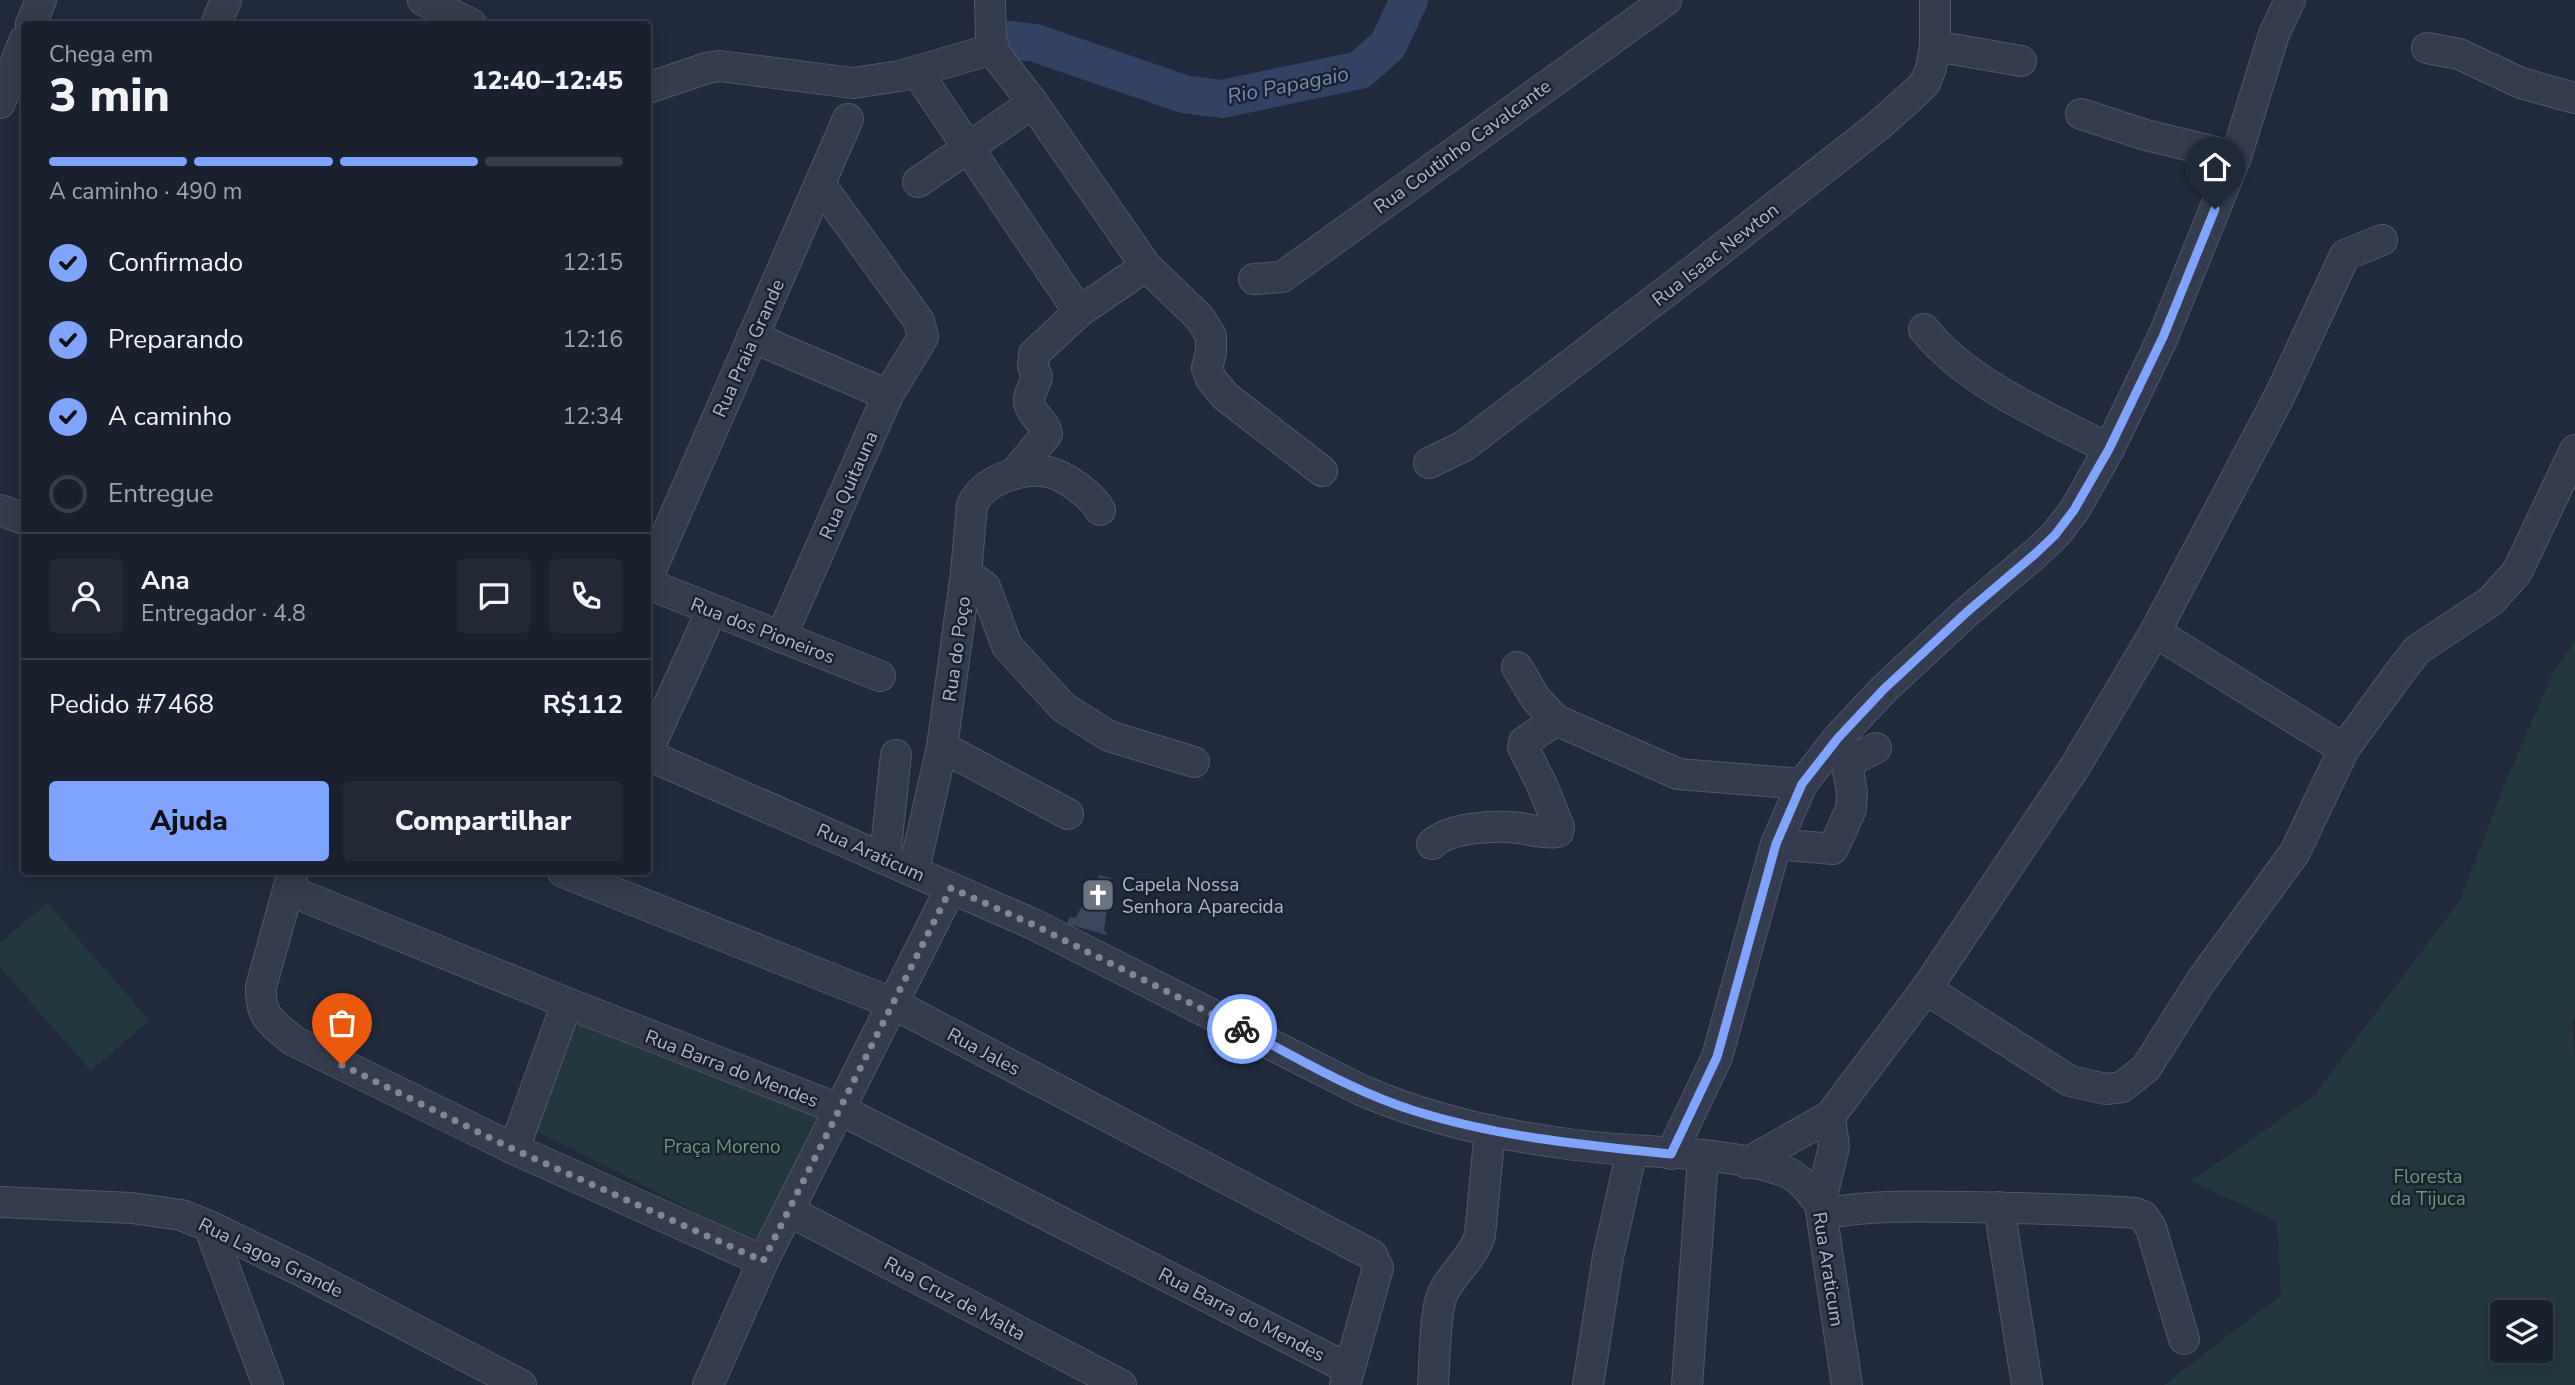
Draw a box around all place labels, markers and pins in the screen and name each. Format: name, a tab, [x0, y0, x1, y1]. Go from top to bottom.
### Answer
pin	[2185, 137, 2245, 209]
place label: Capela Nossa Senhora Aparecida	[1122, 872, 1284, 920]
church icon: Capela Nossa Senhora Aparecida	[1079, 876, 1117, 914]
pin	[312, 993, 372, 1065]

